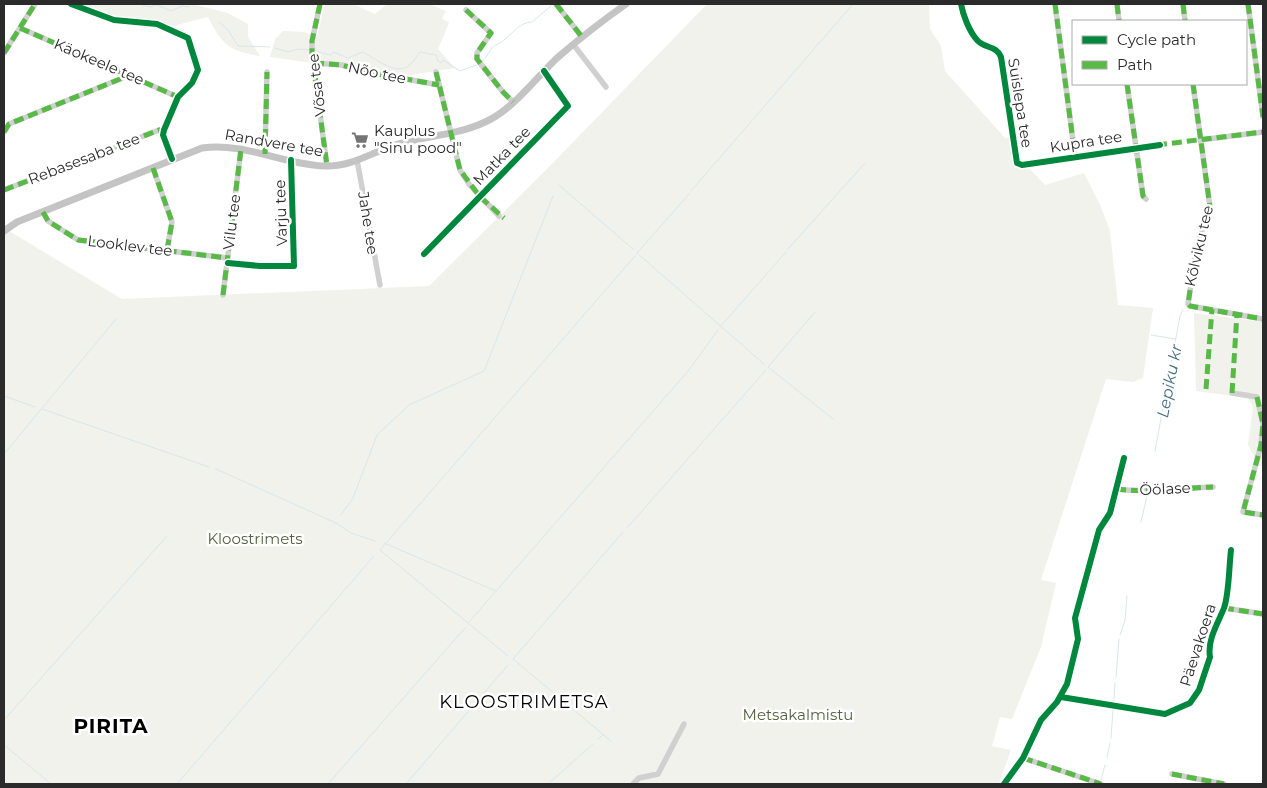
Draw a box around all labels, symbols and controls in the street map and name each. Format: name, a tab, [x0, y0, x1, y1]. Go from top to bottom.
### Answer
legend	[1072, 20, 1247, 85]
text: Cycle path	[1117, 30, 1196, 49]
street label: Käokeele tee	[51, 34, 147, 89]
street label: Võsa tee	[303, 53, 330, 118]
text: Path	[1117, 55, 1153, 74]
street label: Nõo tee	[346, 57, 408, 88]
street label: Suislepa tee	[1004, 57, 1037, 149]
place label: Kauplus "Sinu pood"	[374, 121, 462, 157]
street label: Matka tee	[469, 122, 534, 189]
street label: Randvere tee	[223, 125, 325, 161]
street label: Kupra tee	[1049, 126, 1123, 157]
street label: Rebasesaba tee	[25, 128, 142, 189]
supermarket icon: Kauplus "Sinu pood"	[350, 130, 370, 150]
street label: Varju tee	[270, 179, 291, 247]
street label: Jahe tee	[354, 189, 383, 256]
street label: Vilu tee	[219, 193, 244, 251]
street label: Kõlviku tee	[1180, 203, 1217, 288]
street label: Looklev tee	[87, 231, 174, 260]
water label: Lepiku kr	[1153, 342, 1186, 419]
street label: Öölase	[1139, 478, 1191, 499]
park label: Kloostrimets	[207, 529, 303, 548]
street label: Päevakoera	[1175, 601, 1220, 689]
district label: KLOOSTRIMETSA	[439, 691, 609, 713]
park label: Metsakalmistu	[743, 705, 853, 724]
district label: PIRITA	[73, 714, 149, 738]

